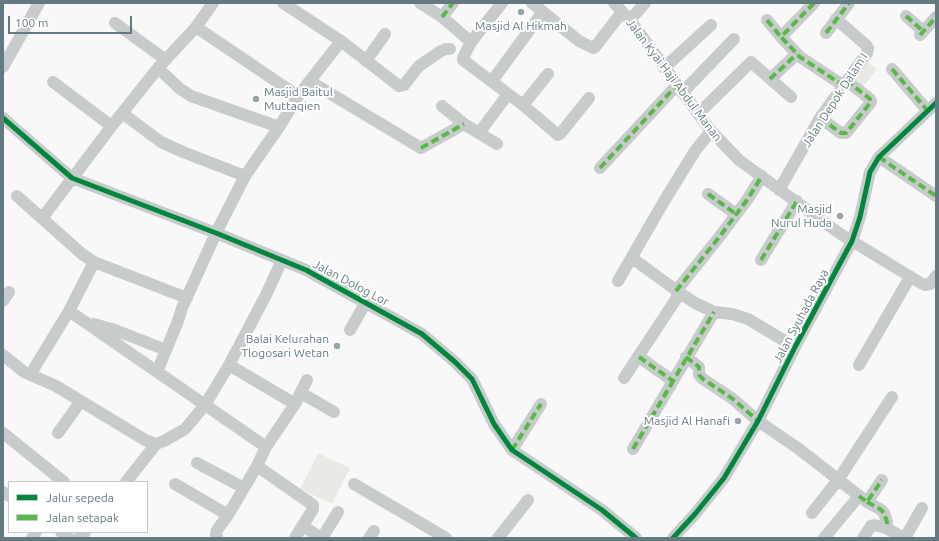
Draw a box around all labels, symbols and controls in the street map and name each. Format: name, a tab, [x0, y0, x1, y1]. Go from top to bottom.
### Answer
marker: Masjid Al Hikmah	[516, 7, 526, 17]
scale bar	[10, 8, 134, 34]
text: 100 m	[15, 16, 48, 29]
street label: Jalan Kyai Haji Abdul Manan	[623, 16, 725, 144]
place label: Masjid Al Hikmah	[475, 19, 567, 33]
street label: Jalan Depok Dalam I	[799, 50, 871, 150]
place label: Masjid Baitul Muttaqien	[264, 85, 333, 113]
marker: Masjid Baitul Muttaqien	[251, 94, 261, 104]
place label: Masjid Nurul Huda	[771, 202, 832, 230]
marker: Masjid Nurul Huda	[835, 211, 845, 221]
street label: Jalan Dolog Lor	[311, 257, 391, 309]
street label: Jalan Syuhada Raya	[770, 267, 832, 365]
place label: Balai Kelurahan Tlogosari Wetan	[241, 332, 329, 360]
marker: Balai Kelurahan Tlogosari Wetan	[332, 341, 342, 351]
place label: Masjid Al Hanafi	[644, 414, 730, 428]
marker: Masjid Al Hanafi	[733, 416, 743, 426]
legend	[8, 481, 148, 533]
text: Jalur sepeda	[46, 491, 114, 504]
text: Jalan setapak	[46, 511, 119, 524]

